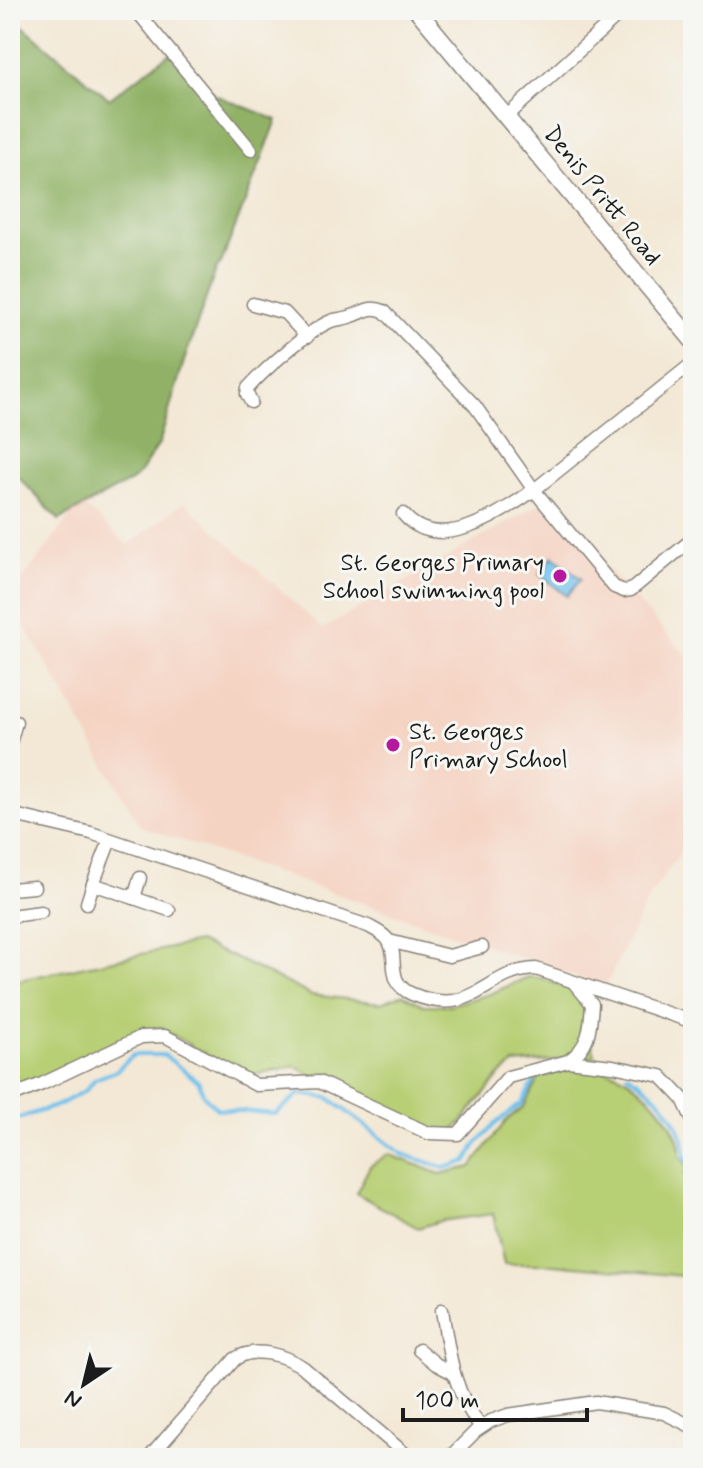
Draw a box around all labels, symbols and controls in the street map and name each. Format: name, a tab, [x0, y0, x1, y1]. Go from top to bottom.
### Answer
street label: Denis Pritt Road	[536, 120, 668, 272]
place label: St. Georges Primary School swimming pool	[323, 548, 544, 607]
marker: St. Georges Primary School swimming pool	[551, 567, 569, 585]
place label: St. Georges Primary School	[409, 717, 568, 776]
marker: St. Georges Primary School	[384, 736, 402, 754]
north arrow	[44, 1344, 124, 1424]
scale bar	[403, 1372, 587, 1422]
text: N	[60, 1383, 88, 1414]
text: 100 m	[415, 1386, 479, 1417]

